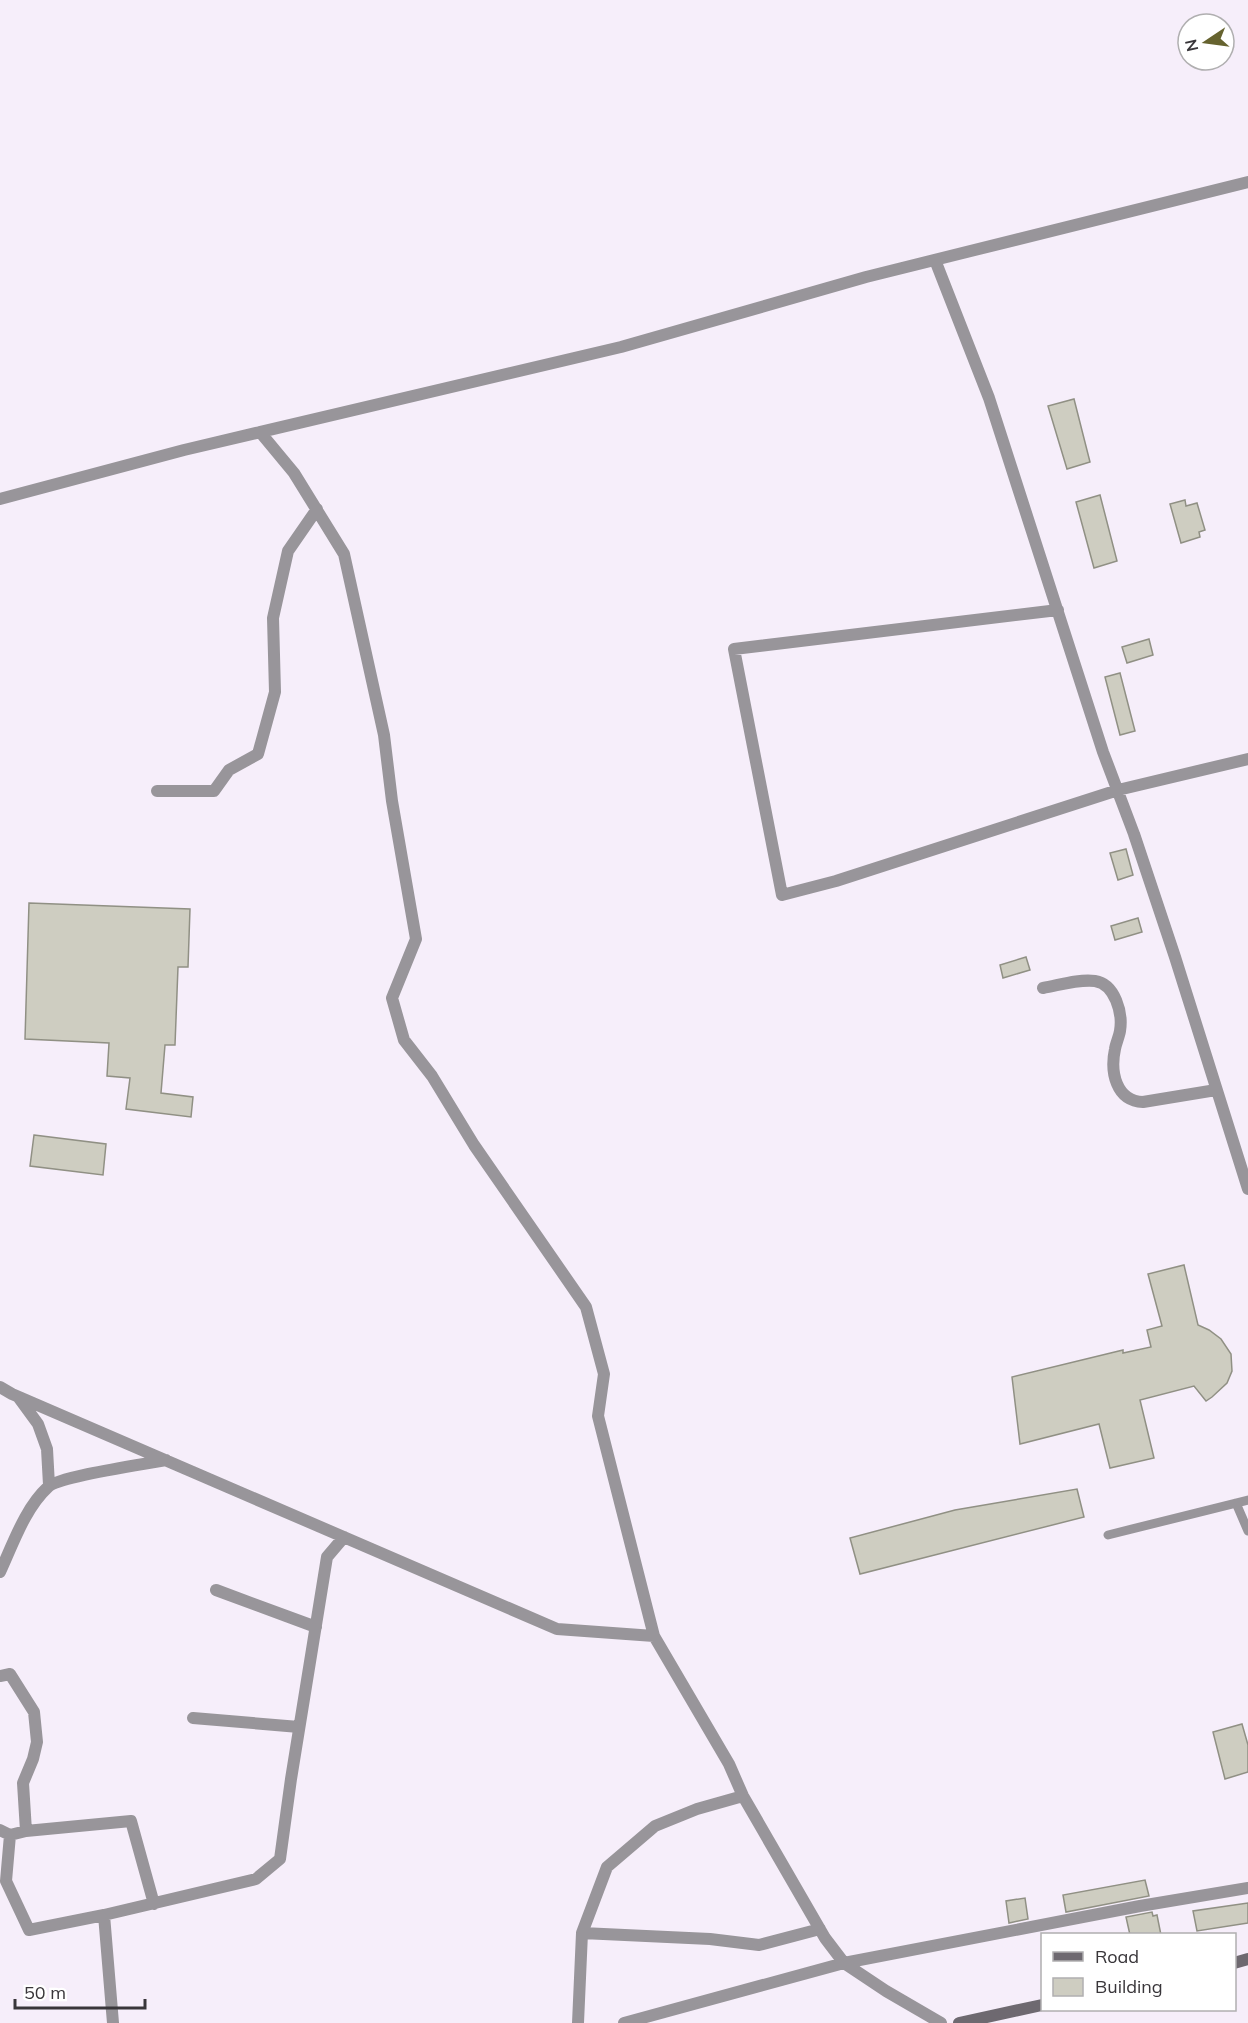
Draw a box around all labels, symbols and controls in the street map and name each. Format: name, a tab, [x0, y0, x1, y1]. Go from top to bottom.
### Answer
north arrow	[1176, 12, 1236, 72]
text: N	[1180, 37, 1202, 54]
legend	[1041, 1933, 1236, 2011]
text: Road	[1095, 1945, 1139, 1968]
scale bar	[15, 1972, 146, 2010]
text: Building	[1095, 1975, 1163, 1998]
text: 50 m	[24, 1981, 66, 2004]

